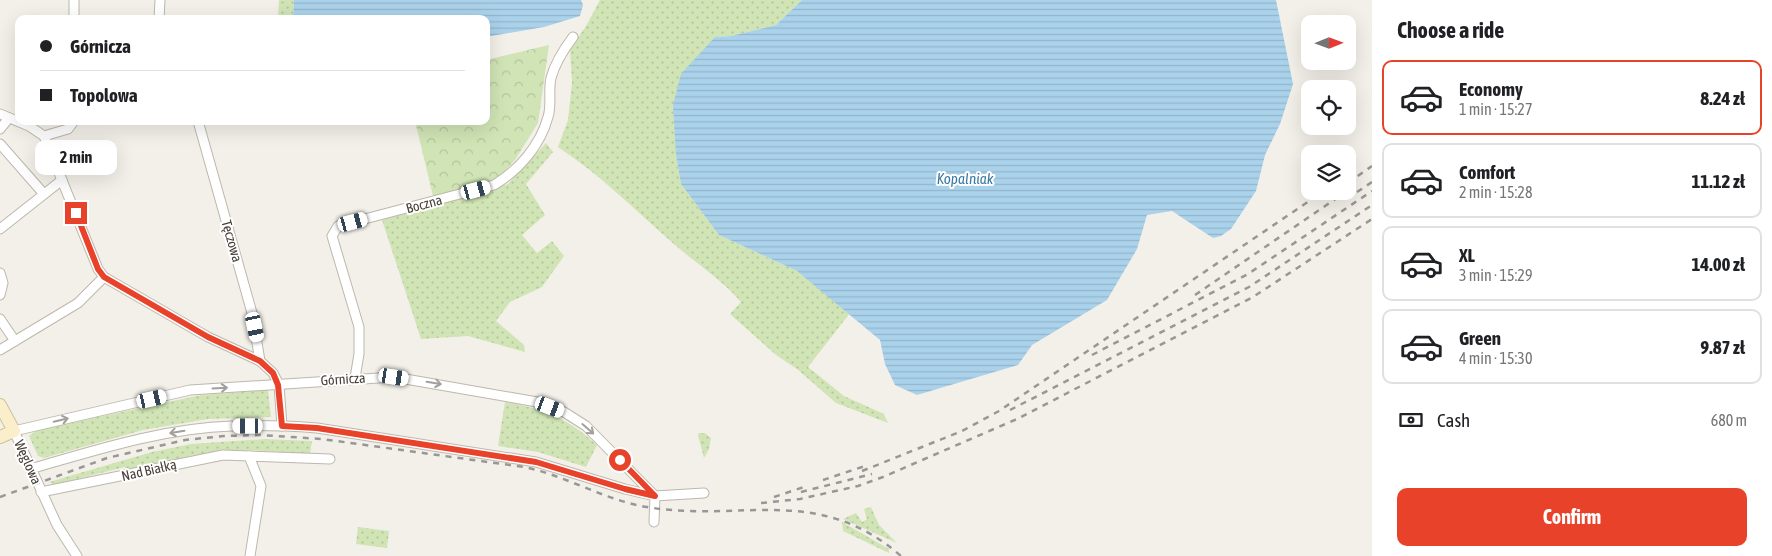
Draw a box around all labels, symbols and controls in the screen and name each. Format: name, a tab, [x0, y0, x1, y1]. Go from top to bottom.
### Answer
north arrow	[1301, 15, 1356, 70]
map controls	[1301, 15, 1356, 200]
text: Choose a ride	[1397, 17, 1504, 43]
text: Górnicza	[70, 35, 131, 57]
icon: car	[1399, 75, 1444, 120]
text: Economy	[1459, 78, 1523, 100]
button: locate	[1301, 80, 1356, 135]
text: Topolowa	[70, 84, 138, 106]
text: 8.24 zł	[1700, 87, 1745, 109]
text: 1 min · 15:27	[1459, 100, 1532, 118]
callout: 2 min	[35, 140, 117, 176]
button: layers	[1301, 145, 1356, 200]
text: 2 min	[60, 148, 92, 166]
icon: car	[1399, 158, 1444, 203]
text: Comfort	[1459, 161, 1515, 183]
water label: Kopalniak	[937, 170, 994, 187]
text: 11.12 zł	[1691, 170, 1745, 192]
car	[459, 179, 492, 201]
text: 2 min · 15:28	[1459, 183, 1532, 201]
street label: Boczna	[404, 192, 444, 216]
route end	[65, 202, 87, 224]
car	[336, 211, 369, 233]
street label: Tęczowa	[218, 218, 246, 264]
icon: car	[1399, 241, 1444, 286]
text: XL	[1459, 244, 1475, 266]
text: 14.00 zł	[1691, 253, 1745, 275]
text: 3 min · 15:29	[1459, 266, 1532, 284]
car	[244, 311, 265, 343]
icon: car	[1399, 324, 1444, 369]
text: Green	[1459, 327, 1501, 349]
text: 9.87 zł	[1700, 336, 1745, 358]
text: 4 min · 15:30	[1459, 349, 1532, 367]
car	[378, 367, 409, 387]
street label: Górnicza	[320, 369, 366, 389]
one-way arrow	[426, 378, 442, 388]
one-way arrow	[212, 384, 228, 393]
car	[135, 388, 168, 410]
car	[533, 395, 566, 419]
icon: cash	[1397, 406, 1425, 434]
text: Cash	[1437, 409, 1470, 431]
text: 680 m	[1711, 411, 1747, 429]
one-way arrow	[53, 415, 69, 424]
car	[233, 419, 263, 434]
one-way arrow	[581, 423, 594, 434]
one-way arrow	[169, 428, 185, 438]
street label: Węglowa	[11, 437, 45, 487]
route start	[609, 449, 631, 471]
street label: Nad Białką	[120, 456, 178, 484]
button: Confirm	[1397, 488, 1747, 546]

